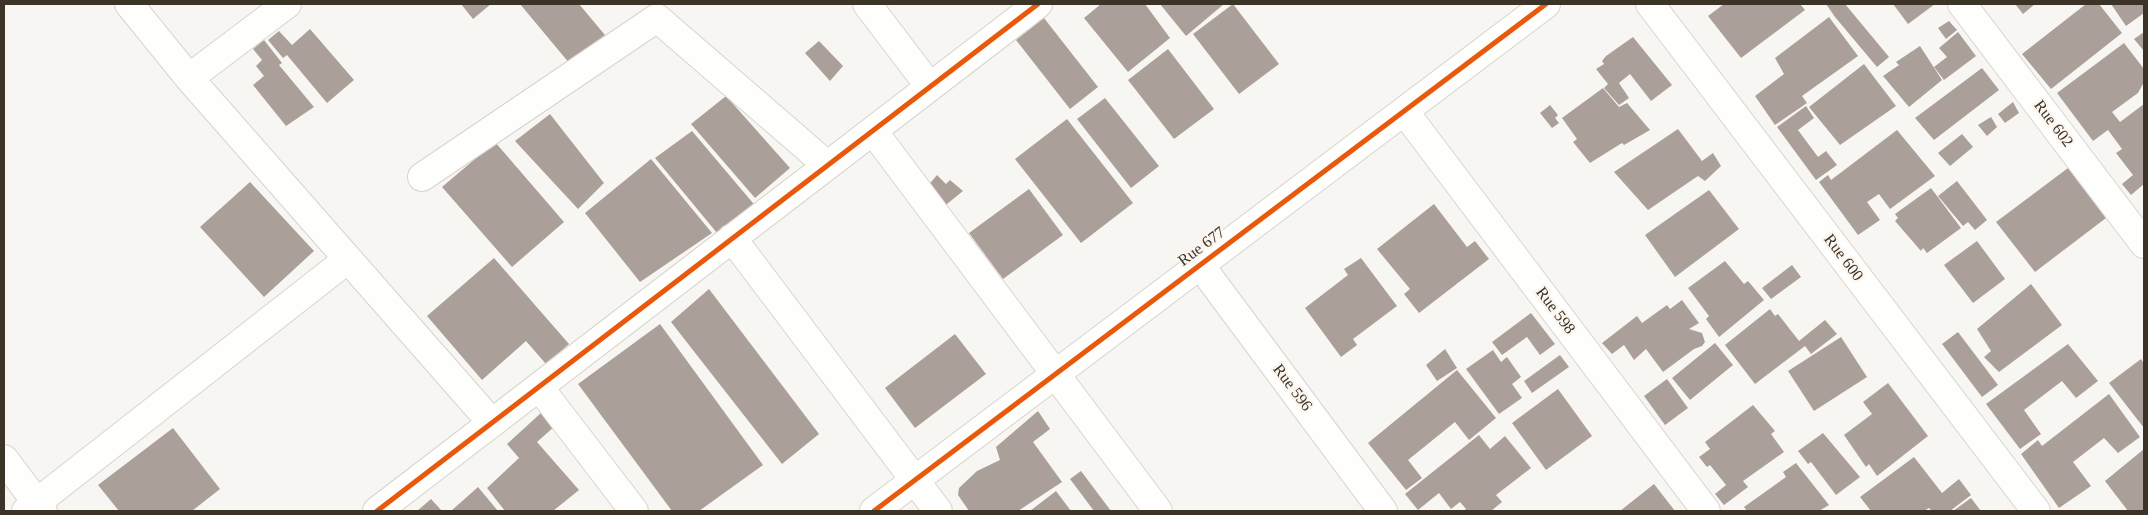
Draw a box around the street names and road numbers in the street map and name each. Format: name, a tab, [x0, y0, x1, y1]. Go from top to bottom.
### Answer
street label: Rue 602	[2029, 97, 2077, 151]
street label: Rue 677	[1175, 223, 1229, 271]
street label: Rue 600	[1819, 231, 1867, 285]
street label: Rue 598	[1531, 284, 1579, 338]
street label: Rue 596	[1268, 361, 1316, 415]

